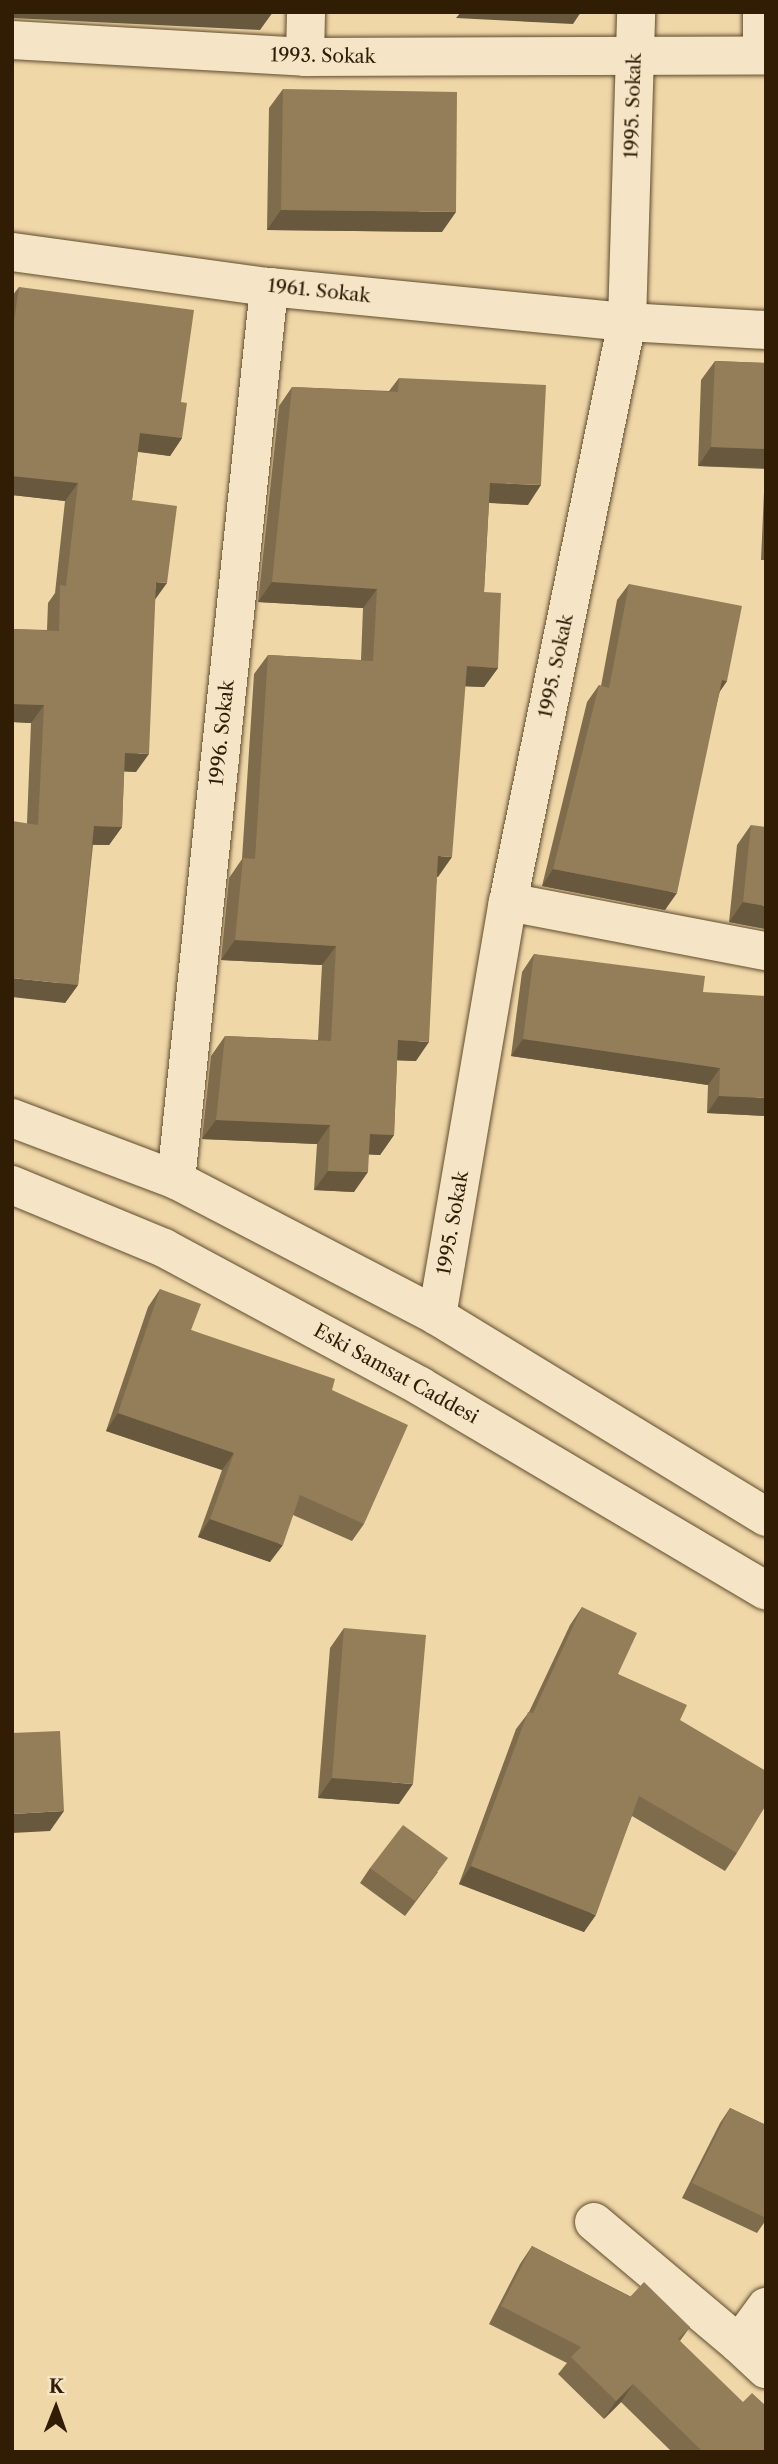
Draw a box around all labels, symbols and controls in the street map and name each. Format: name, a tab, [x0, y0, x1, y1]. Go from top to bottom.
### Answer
street label: 1993. Sokak	[270, 44, 376, 68]
street label: 1995. Sokak	[620, 53, 646, 159]
street label: 1961. Sokak	[267, 274, 371, 308]
street label: 1995. Sokak	[534, 612, 578, 720]
street label: 1996. Sokak	[205, 679, 239, 787]
street label: 1995. Sokak	[433, 1169, 473, 1277]
street label: Eski Samsat Caddesi	[310, 1319, 482, 1429]
north arrow	[21, 2373, 91, 2443]
text: K	[49, 2375, 64, 2398]

